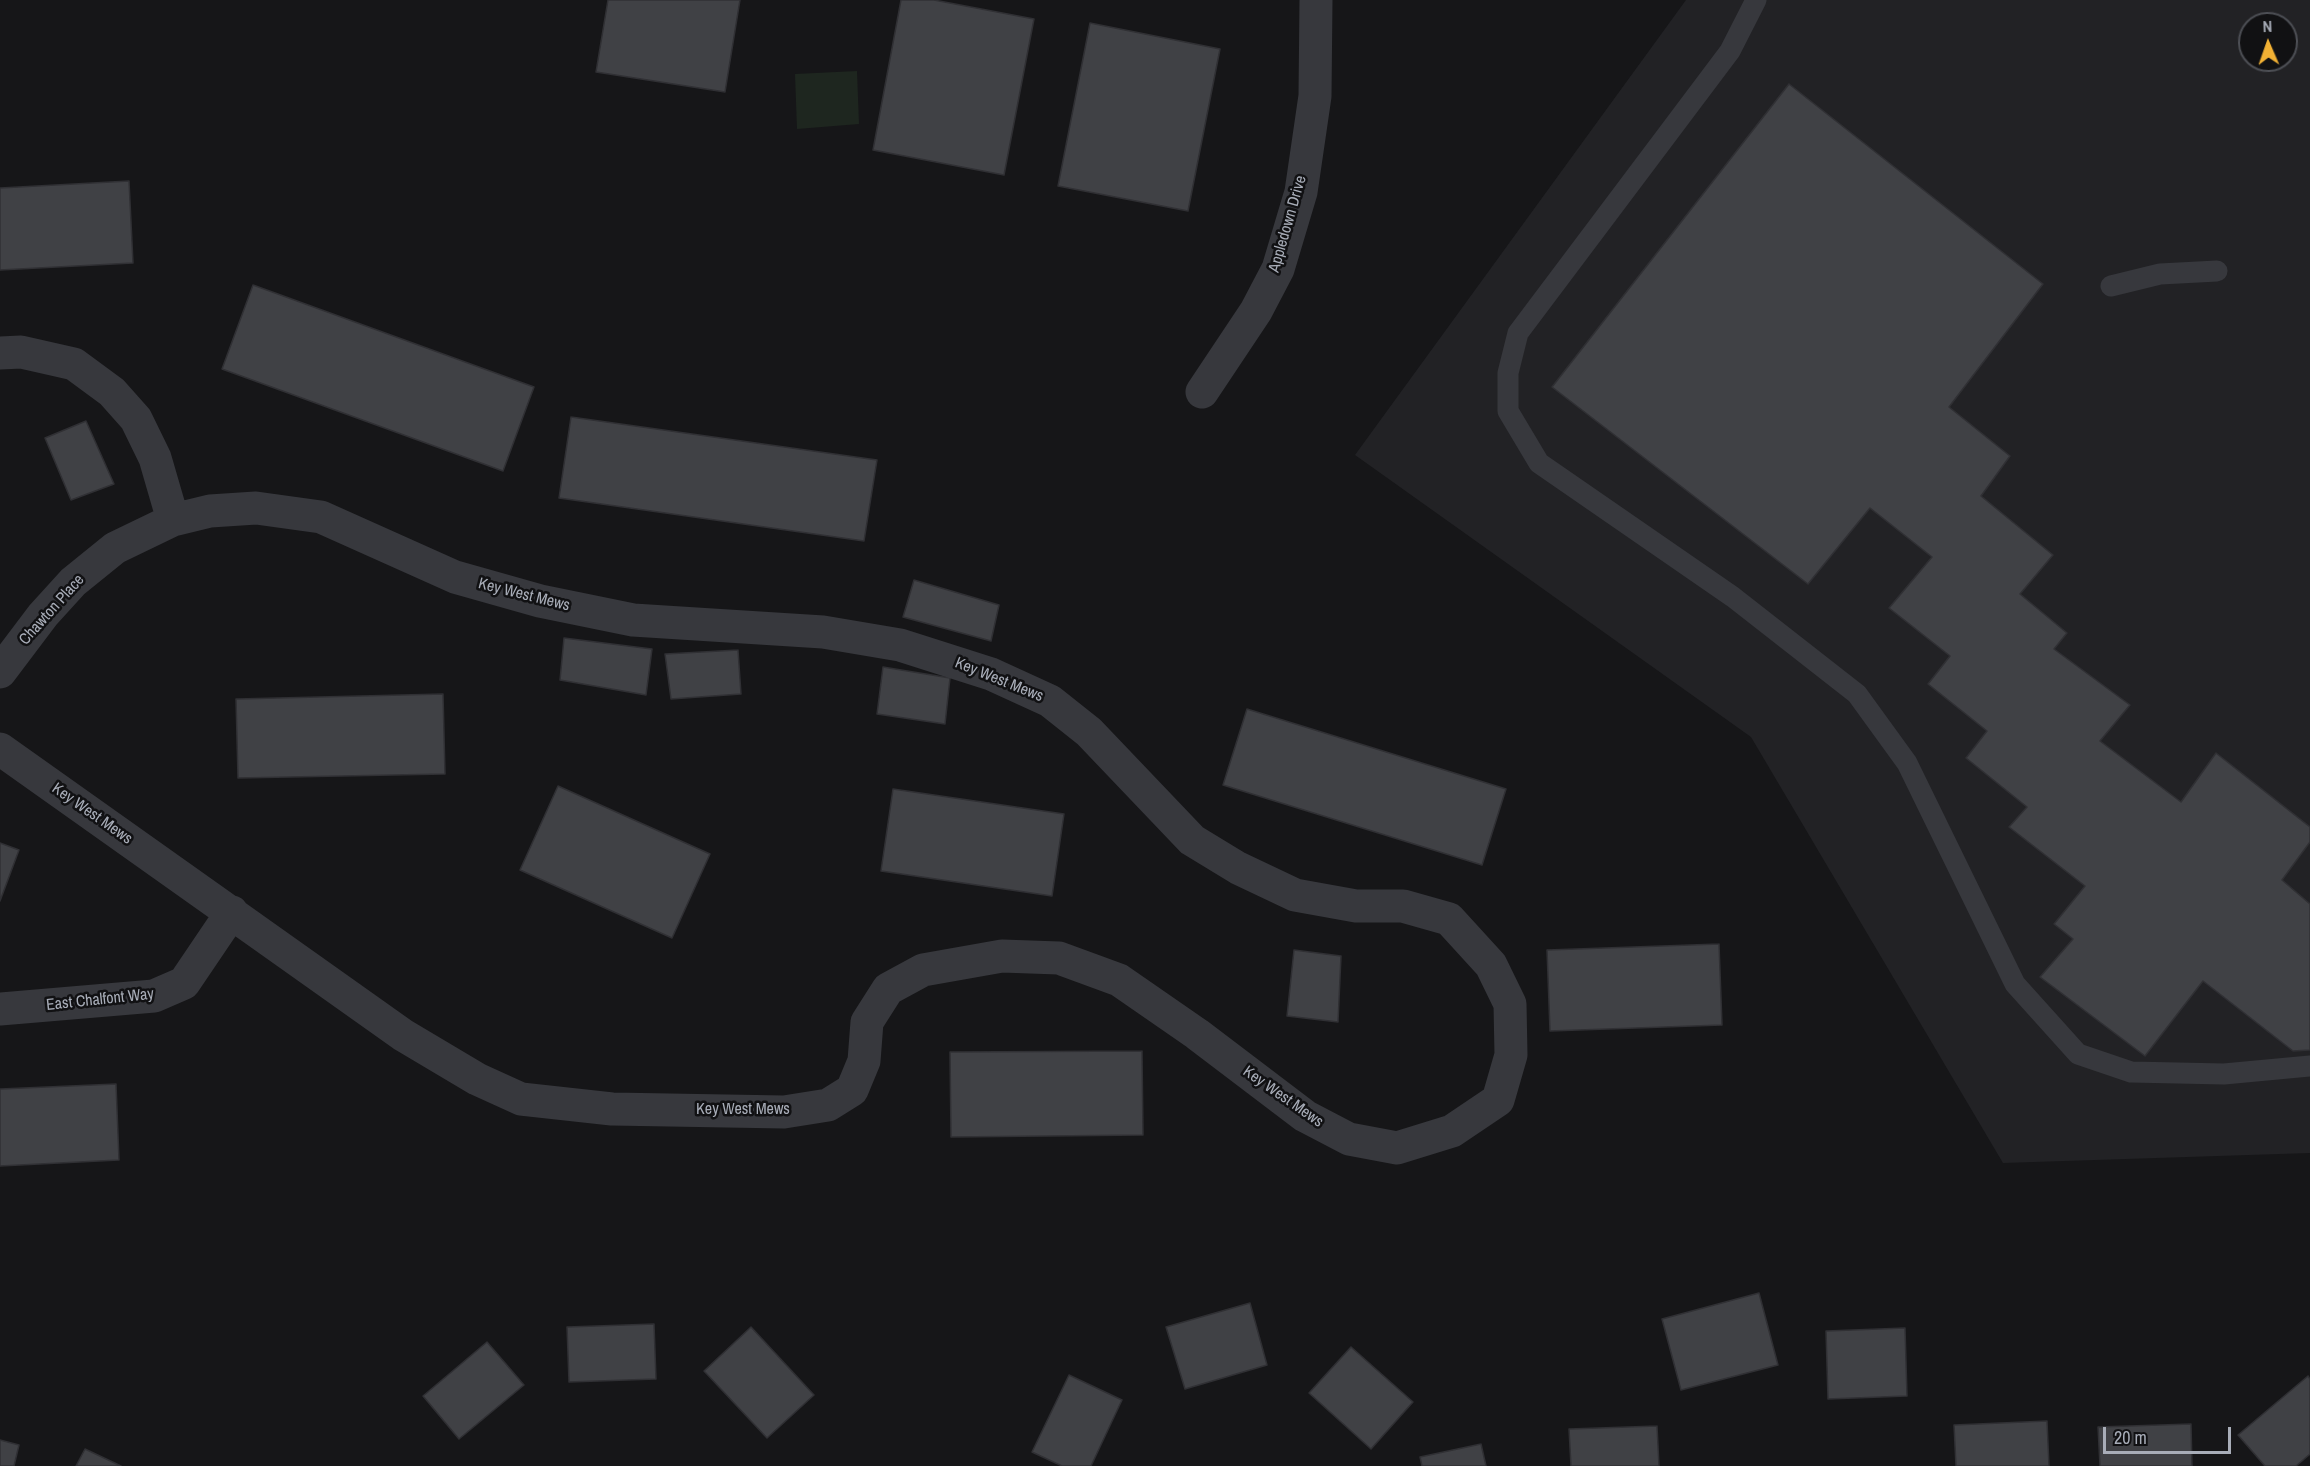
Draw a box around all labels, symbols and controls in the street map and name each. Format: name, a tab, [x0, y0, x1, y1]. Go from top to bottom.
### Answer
north arrow	[2238, 12, 2298, 72]
text: N	[2262, 15, 2273, 37]
street label: Appledown Drive	[1265, 173, 1311, 275]
street label: Chawton Place	[15, 571, 89, 649]
street label: Key West Mews	[476, 574, 572, 616]
street label: Key West Mews	[952, 654, 1046, 706]
street label: Key West Mews	[48, 779, 136, 849]
street label: East Chalfont Way	[45, 985, 155, 1015]
street label: Key West Mews	[1239, 1062, 1327, 1132]
street label: Key West Mews	[696, 1100, 790, 1120]
scale bar	[2106, 1415, 2234, 1453]
text: 20 m	[2114, 1425, 2147, 1450]

